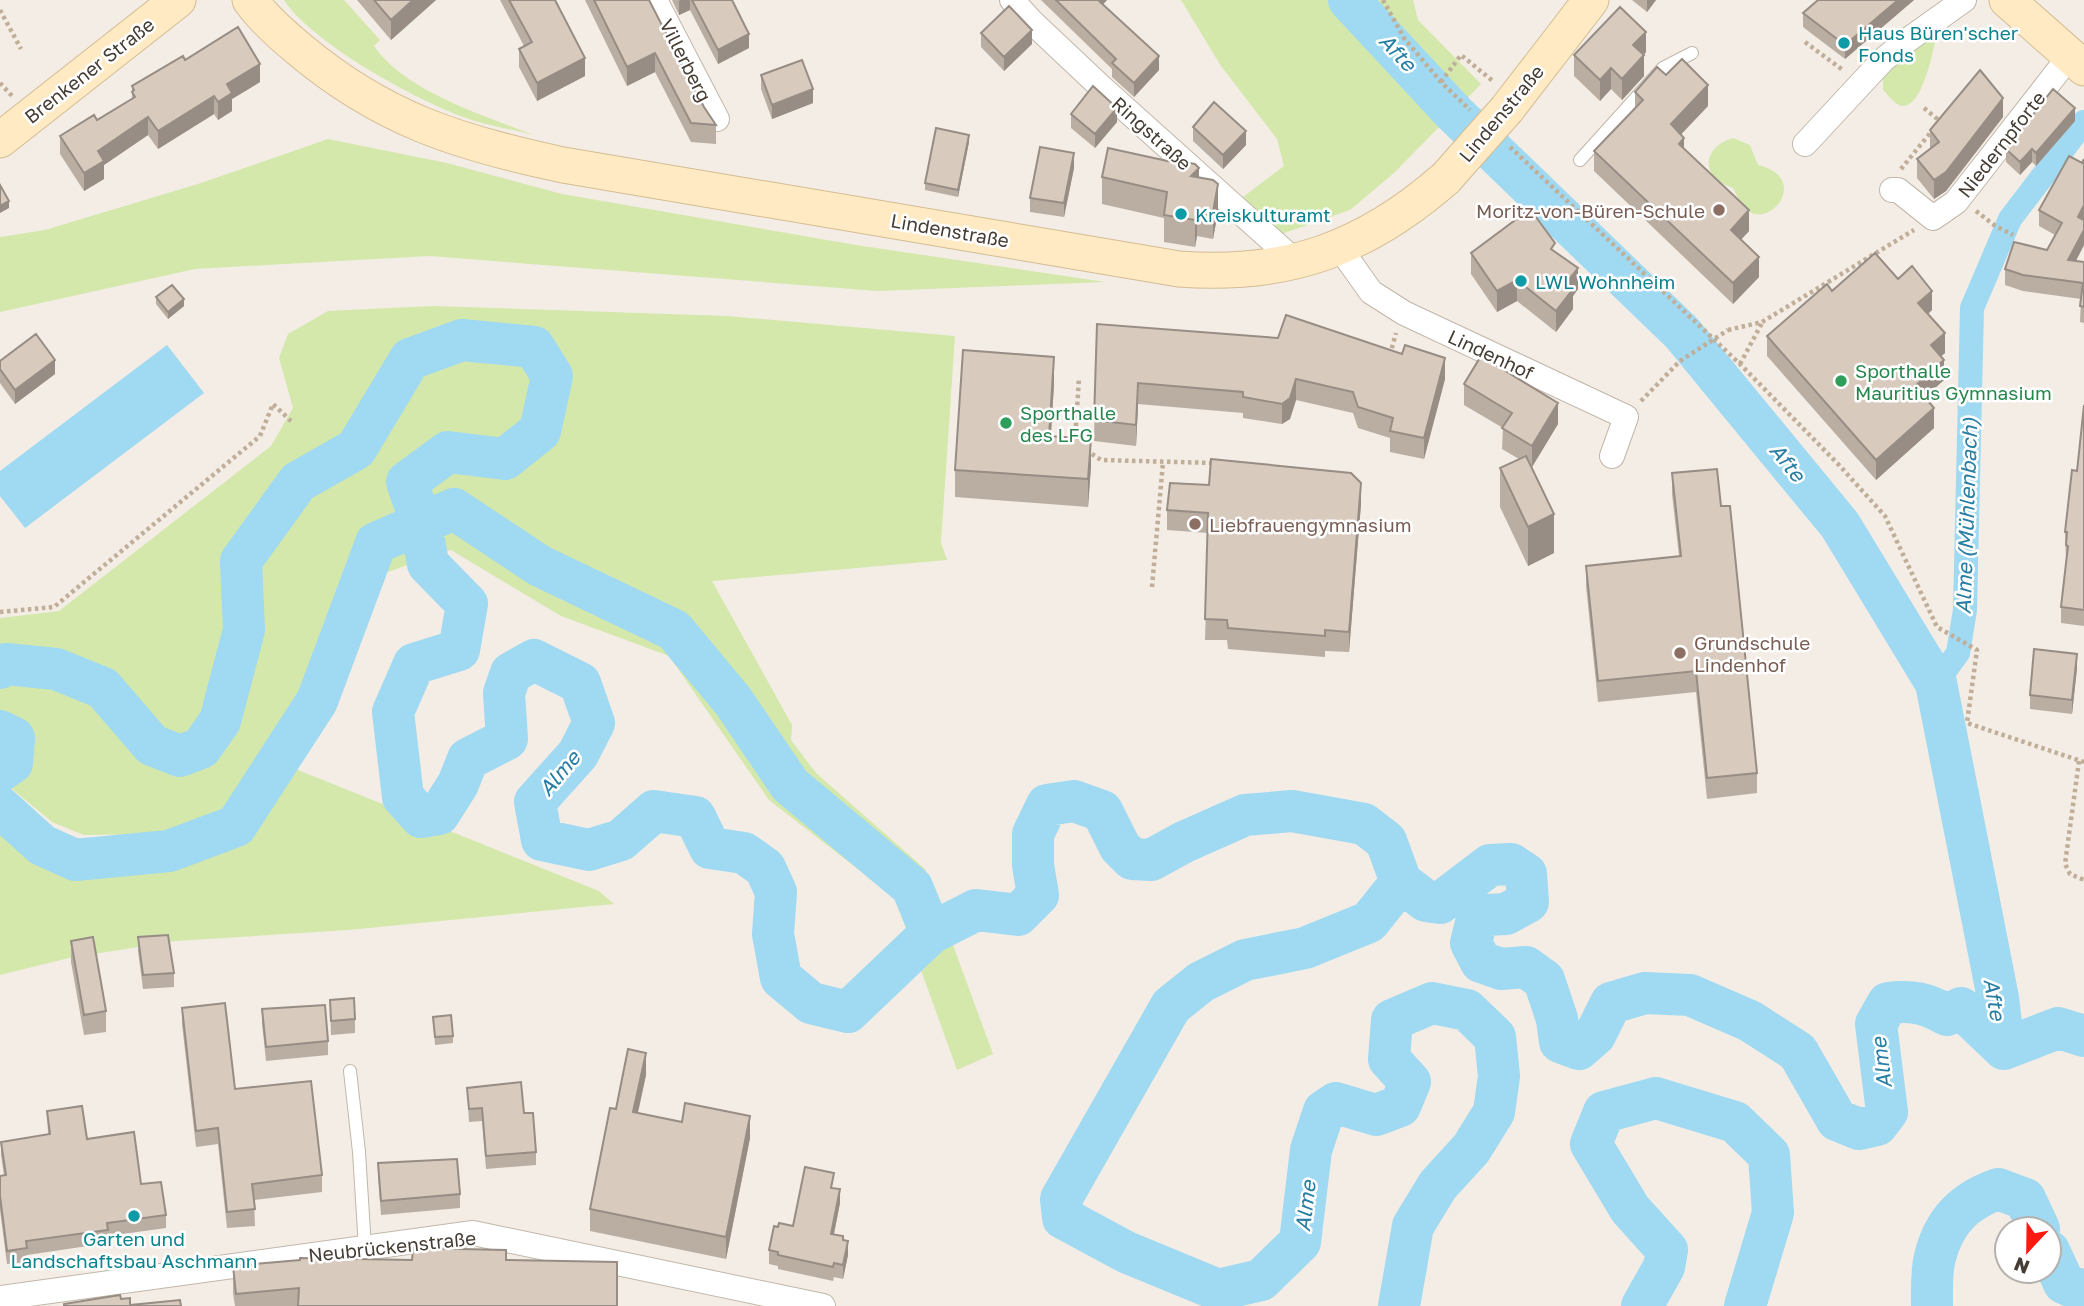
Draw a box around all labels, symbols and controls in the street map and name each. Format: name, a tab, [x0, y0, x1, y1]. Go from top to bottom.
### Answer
street label: Brenkener Straße	[20, 12, 158, 128]
street label: Villerberg	[655, 15, 717, 105]
place label: Haus Büren'scher Fonds	[1858, 21, 2019, 66]
water label: Afte	[1374, 28, 1423, 78]
marker: Haus Büren'scher Fonds	[1836, 35, 1852, 51]
street label: Lindenstraße	[1454, 60, 1548, 166]
street label: Niedernpforte	[1952, 86, 2050, 202]
street label: Ringstraße	[1107, 91, 1197, 175]
place label: Moritz-von-Büren-Schule	[1476, 199, 1705, 222]
marker: Moritz-von-Büren-Schule	[1711, 202, 1727, 218]
place label: Kreiskulturamt	[1195, 203, 1331, 226]
marker: Kreiskulturamt	[1173, 206, 1189, 222]
street label: Lindenstraße	[889, 208, 1011, 252]
place label: LWL Wohnheim	[1535, 270, 1675, 293]
marker: LWL Wohnheim	[1513, 273, 1529, 289]
street label: Lindenhof	[1445, 324, 1538, 384]
place label: Sporthalle Mauritius Gymnasium	[1855, 359, 2052, 404]
marker: Sporthalle Mauritius Gymnasium	[1833, 373, 1849, 389]
place label: Sporthalle des LFG	[1020, 401, 1116, 446]
marker: Sporthalle des LFG	[998, 415, 1014, 431]
water label: Alme (Mühlenbach)	[1950, 417, 1982, 615]
water label: Afte	[1765, 437, 1812, 488]
place label: Liebfrauengymnasium	[1209, 513, 1412, 536]
marker: Liebfrauengymnasium	[1187, 516, 1203, 532]
place label: Grundschule Lindenhof	[1694, 631, 1810, 676]
marker: Grundschule Lindenhof	[1672, 645, 1688, 661]
water label: Alme	[533, 744, 587, 801]
water label: Afte	[1979, 976, 2012, 1024]
water label: Alme	[1865, 1034, 1897, 1090]
water label: Alme	[1289, 1177, 1321, 1233]
marker: Garten und Landschaftsbau Aschmann	[126, 1208, 142, 1224]
north arrow	[1993, 1215, 2063, 1285]
street label: Neubrückenstraße	[307, 1226, 477, 1266]
place label: Garten und Landschaftsbau Aschmann	[10, 1227, 258, 1272]
text: N	[2010, 1253, 2032, 1280]

